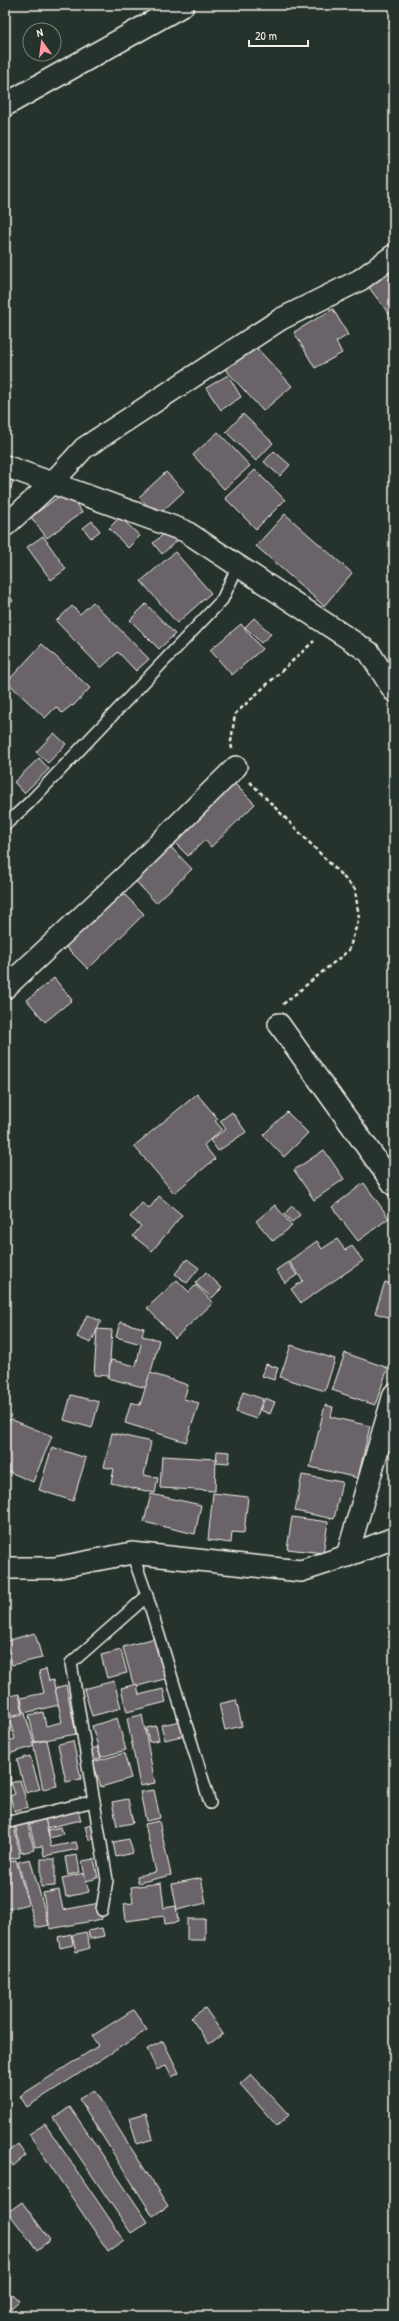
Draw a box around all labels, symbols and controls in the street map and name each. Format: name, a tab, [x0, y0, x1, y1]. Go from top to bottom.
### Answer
north arrow	[22, 22, 62, 62]
scale bar	[249, 22, 308, 48]
text: N	[35, 25, 44, 40]
text: 20 m	[255, 27, 277, 44]

